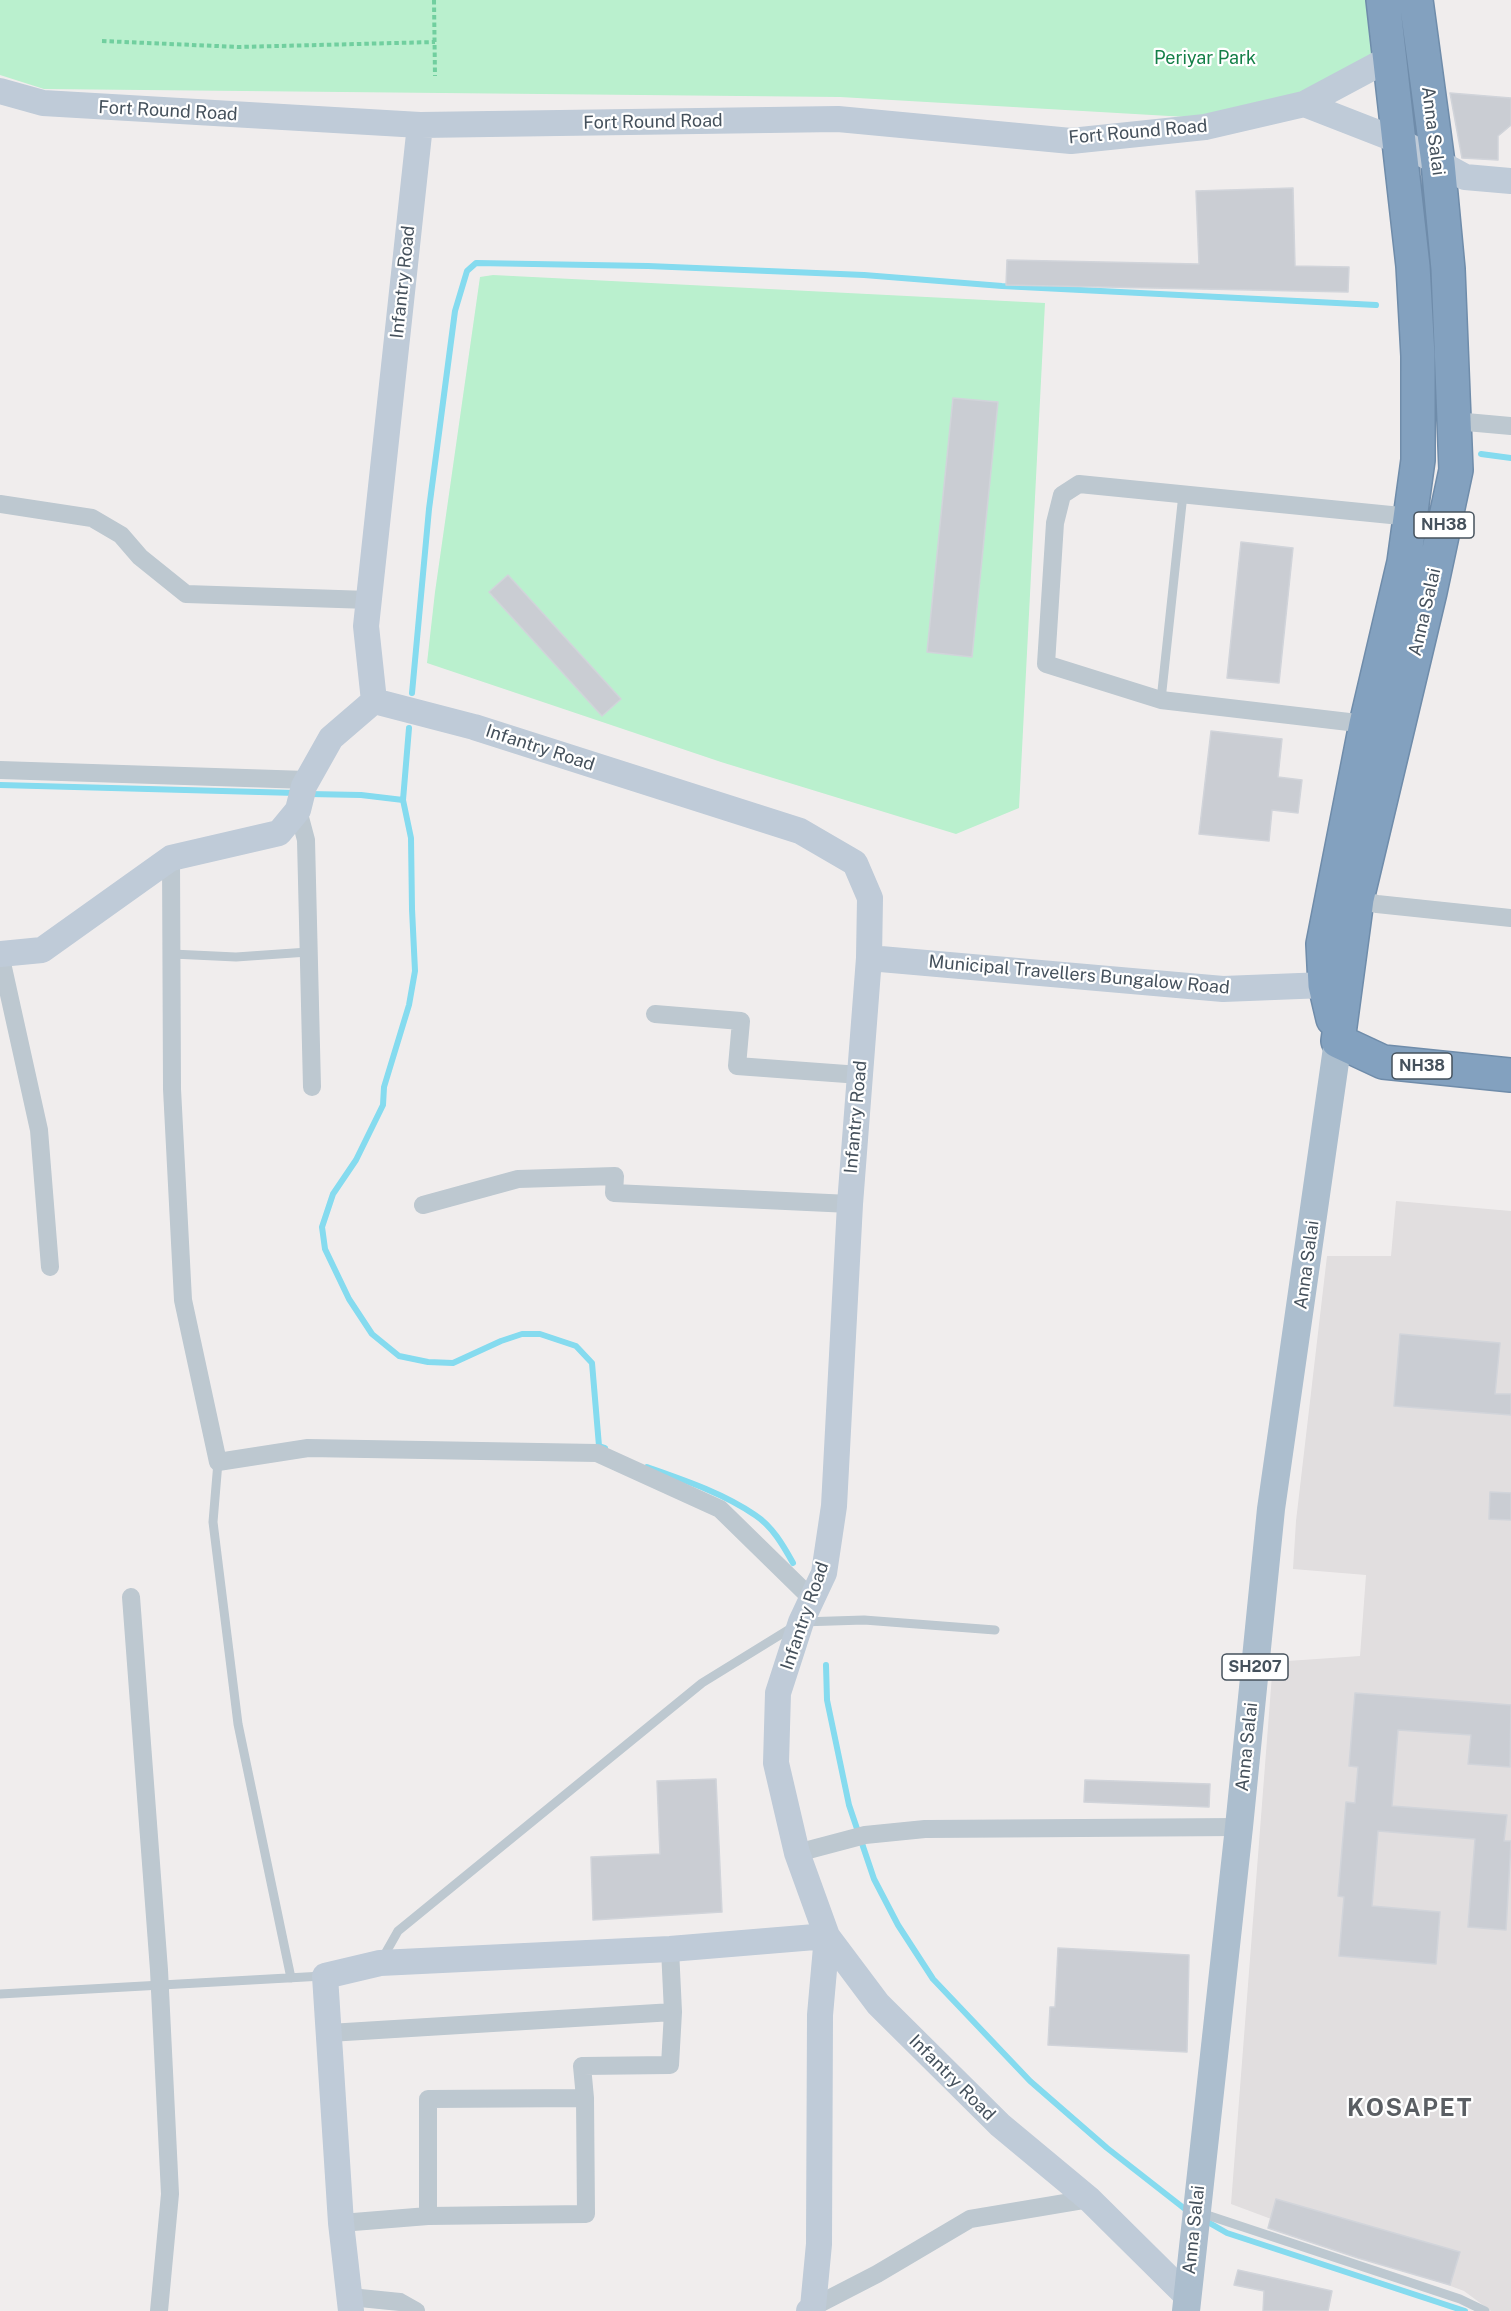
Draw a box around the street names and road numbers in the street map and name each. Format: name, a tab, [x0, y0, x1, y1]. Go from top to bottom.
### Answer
street label: Anna Salai	[1417, 85, 1449, 177]
street label: Fort Round Road	[98, 97, 238, 125]
street label: Fort Round Road	[583, 110, 723, 134]
street label: Fort Round Road	[1068, 115, 1208, 149]
street label: Infantry Road	[386, 225, 420, 339]
road number: NH38	[1414, 512, 1474, 538]
street label: Anna Salai	[1404, 566, 1446, 658]
street label: Infantry Road	[483, 720, 597, 776]
street label: Municipal Travellers Bungalow Road	[927, 951, 1231, 999]
road number: NH38	[1392, 1053, 1452, 1079]
street label: Infantry Road	[840, 1060, 872, 1174]
street label: Anna Salai	[1290, 1219, 1324, 1311]
street label: Infantry Road	[776, 1559, 834, 1673]
road number: SH207	[1222, 1654, 1288, 1680]
street label: Anna Salai	[1232, 1701, 1262, 1793]
street label: Infantry Road	[904, 2030, 1000, 2126]
street label: Anna Salai	[1179, 2184, 1209, 2276]

